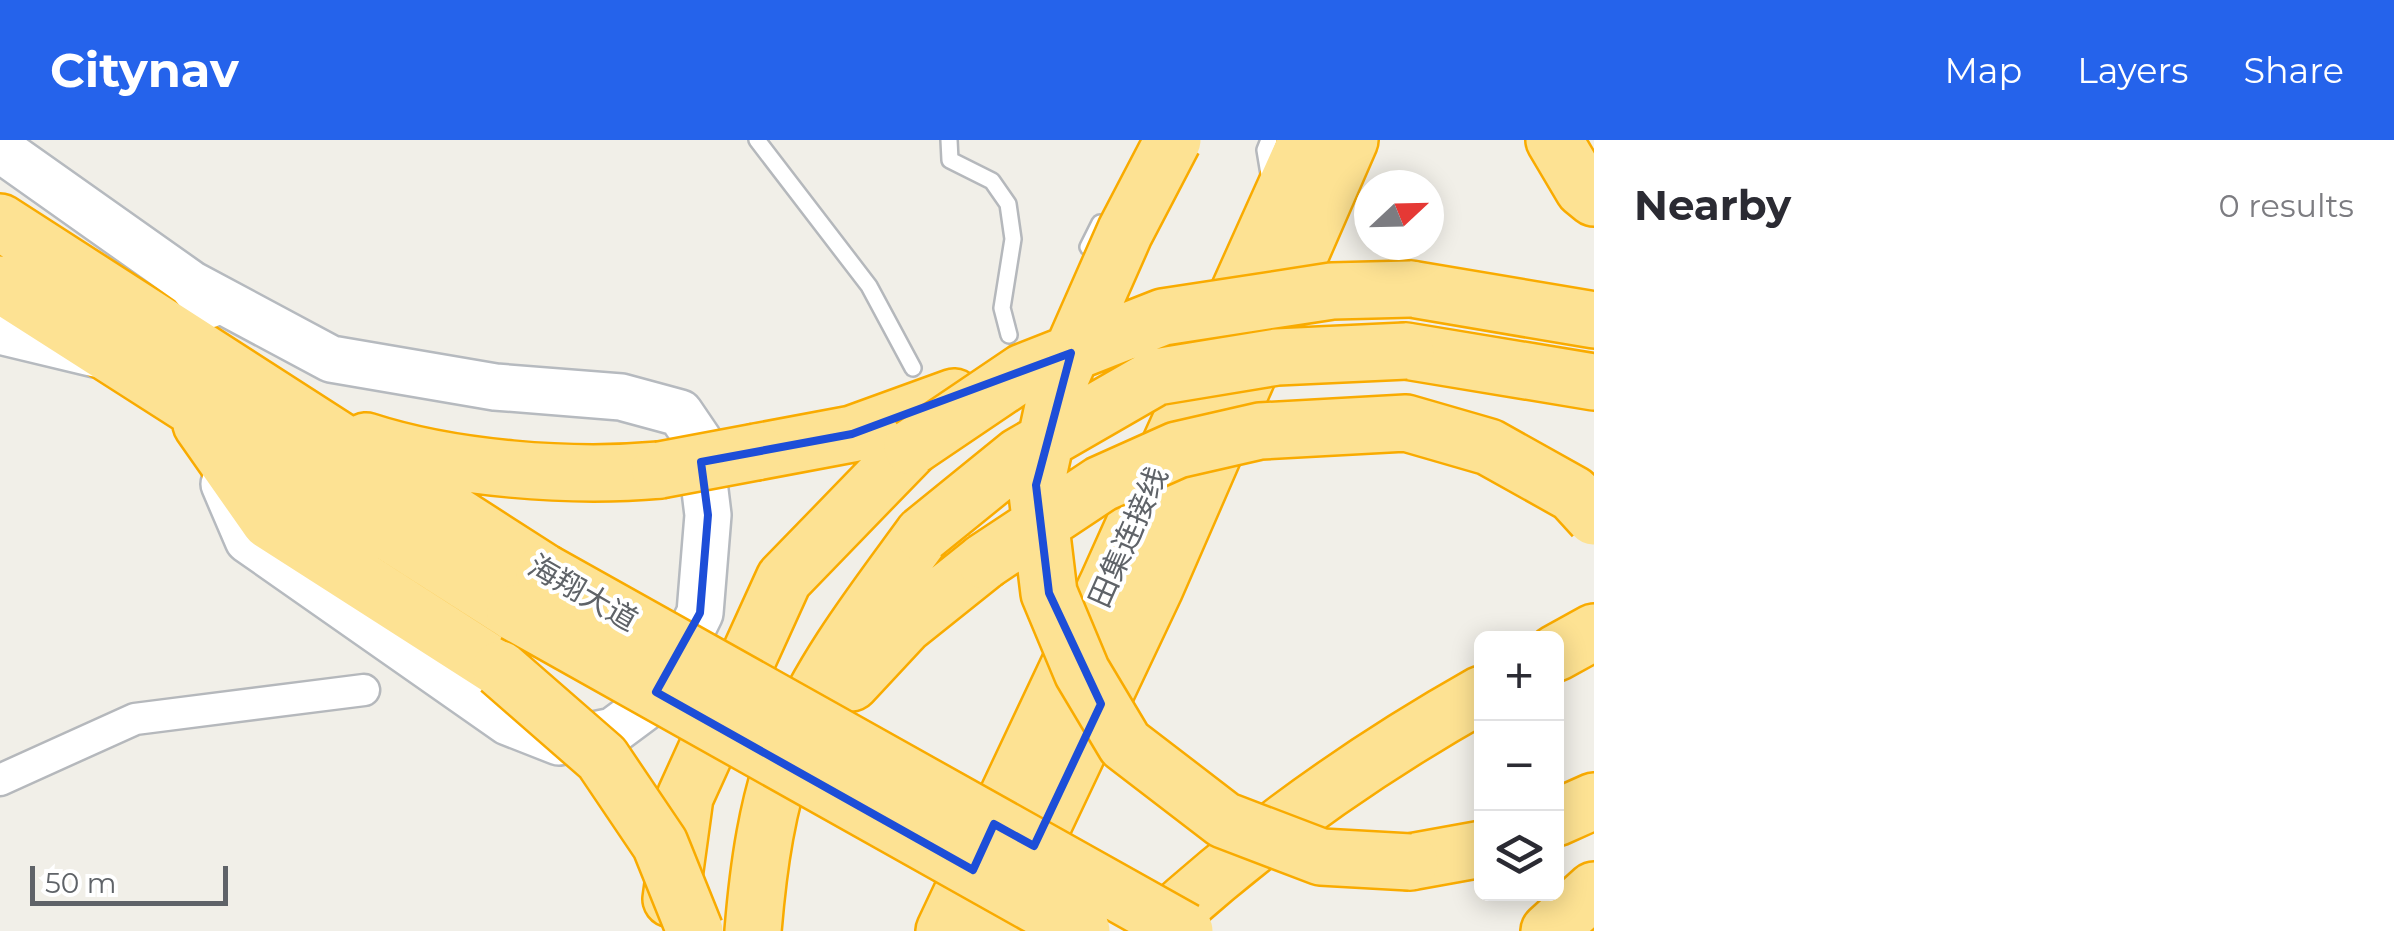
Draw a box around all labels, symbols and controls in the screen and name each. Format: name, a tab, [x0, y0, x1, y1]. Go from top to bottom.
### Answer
text: Citynav	[50, 41, 239, 99]
text: Map	[1944, 49, 2022, 92]
text: Layers	[2077, 49, 2188, 92]
text: Share	[2243, 49, 2344, 92]
north arrow	[1354, 170, 1444, 260]
text: Nearby	[1634, 179, 1791, 231]
text: 0 results	[2219, 186, 2354, 225]
street label: 田集连接线	[1081, 461, 1175, 613]
street label: 海翔大道	[522, 547, 644, 639]
map controls	[1474, 631, 1564, 901]
button: +	[1474, 631, 1564, 721]
button: −	[1474, 721, 1564, 811]
button: layers	[1474, 811, 1564, 901]
scale bar	[30, 861, 228, 906]
text: 50 m	[45, 866, 116, 900]

